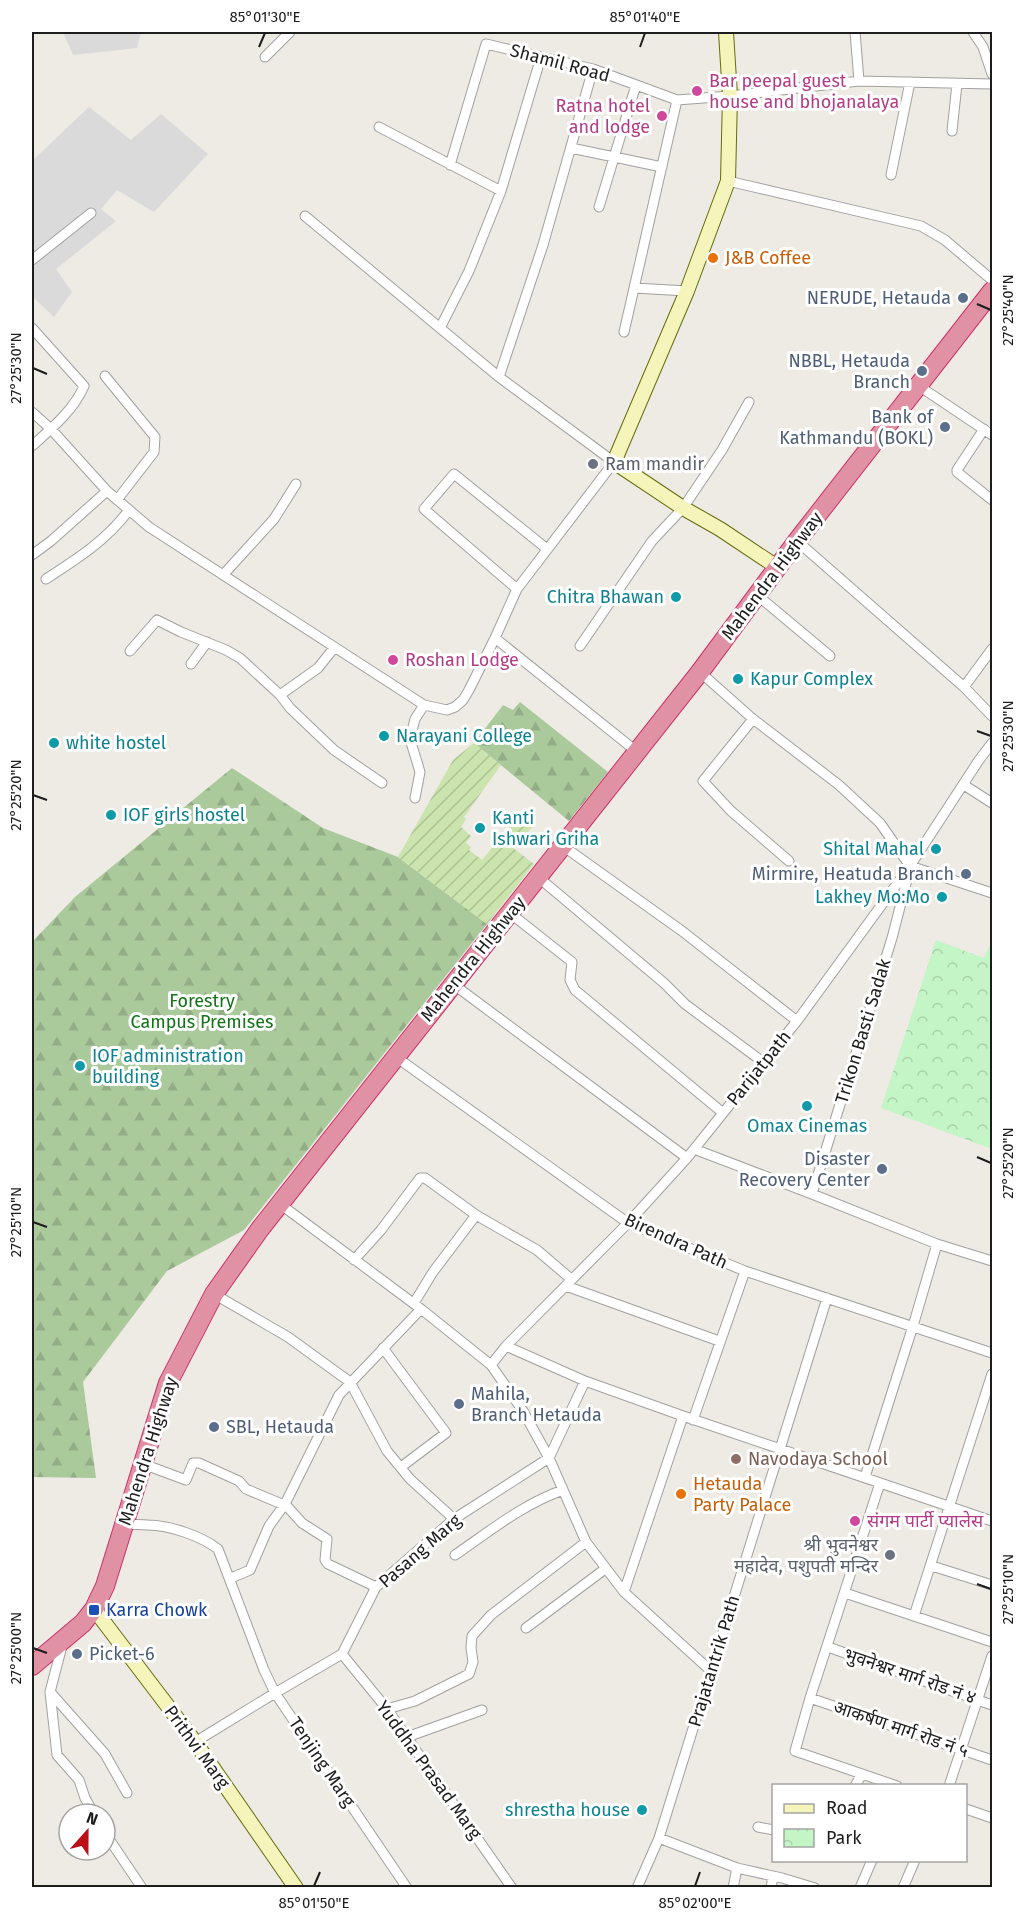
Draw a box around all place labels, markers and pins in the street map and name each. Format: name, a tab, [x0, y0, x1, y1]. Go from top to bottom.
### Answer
place label: Bar peepal guest house and bhojanalaya	[709, 70, 899, 113]
marker: Bar peepal guest house and bhojanalaya	[690, 84, 704, 98]
place label: Ratna hotel and lodge	[556, 95, 650, 138]
marker: Ratna hotel and lodge	[655, 109, 669, 123]
place label: J&B Coffee	[725, 247, 811, 269]
marker: J&B Coffee	[706, 251, 720, 265]
place label: NERUDE, Hetauda	[807, 287, 951, 309]
marker: NERUDE, Hetauda	[956, 291, 970, 305]
place label: NBBL, Hetauda Branch	[789, 350, 910, 393]
marker: NBBL, Hetauda Branch	[915, 364, 929, 378]
place label: Bank of Kathmandu (BOKL)	[779, 406, 935, 449]
marker: Bank of Kathmandu (BOKL)	[938, 420, 952, 434]
place label: Ram mandir	[605, 453, 704, 475]
marker: Ram mandir	[586, 457, 600, 471]
place label: Chitra Bhawan	[547, 586, 664, 608]
marker: Chitra Bhawan	[669, 590, 683, 604]
place label: Roshan Lodge	[405, 649, 519, 671]
marker: Roshan Lodge	[386, 653, 400, 667]
place label: Kapur Complex	[750, 668, 873, 690]
marker: Kapur Complex	[731, 672, 745, 686]
place label: Narayani College	[396, 725, 532, 747]
marker: Narayani College	[377, 729, 391, 743]
place label: white hostel	[66, 732, 166, 754]
marker: white hostel	[47, 736, 61, 750]
place label: IOF girls hostel	[123, 804, 245, 826]
place label: Kanti Ishwari Griha	[492, 807, 599, 850]
marker: IOF girls hostel	[104, 808, 118, 822]
marker: Kanti Ishwari Griha	[473, 821, 487, 835]
place label: Shital Mahal	[823, 838, 924, 860]
marker: Shital Mahal	[929, 842, 943, 856]
place label: Mirmire, Heatuda Branch	[752, 863, 954, 885]
marker: Mirmire, Heatuda Branch	[959, 867, 973, 881]
place label: Lakhey Mo:Mo	[815, 886, 930, 908]
marker: Lakhey Mo:Mo	[935, 890, 949, 904]
place label: IOF administration building	[92, 1045, 244, 1088]
marker: IOF administration building	[73, 1059, 87, 1073]
marker: Omax Cinemas	[800, 1099, 814, 1113]
place label: Omax Cinemas	[747, 1115, 867, 1137]
place label: Disaster Recovery Center	[739, 1148, 870, 1191]
marker: Disaster Recovery Center	[875, 1162, 889, 1176]
place label: Mahila, Branch Hetauda	[471, 1383, 602, 1426]
marker: Mahila, Branch Hetauda	[452, 1397, 466, 1411]
place label: SBL, Hetauda	[226, 1416, 334, 1438]
marker: SBL, Hetauda	[207, 1420, 221, 1434]
place label: Navodaya School	[748, 1448, 888, 1470]
marker: Navodaya School	[729, 1452, 743, 1466]
place label: Hetauda Party Palace	[693, 1473, 791, 1516]
marker: Hetauda Party Palace	[674, 1487, 688, 1501]
place label: संगम पार्टी प्यालेस	[867, 1510, 984, 1532]
marker: संगम पार्टी प्यालेस	[848, 1514, 862, 1528]
place label: श्री भुवनेश्वर महादेव, पशुपती मन्दिर	[734, 1534, 879, 1578]
marker: श्री भुवनेश्वर महादेव, पशुपती मन्दिर	[883, 1548, 897, 1562]
place label: Karra Chowk	[106, 1599, 208, 1621]
marker: Karra Chowk	[87, 1603, 101, 1617]
place label: Picket-6	[89, 1643, 155, 1665]
marker: Picket-6	[70, 1647, 84, 1661]
place label: shrestha house	[505, 1799, 630, 1821]
marker: shrestha house	[635, 1803, 649, 1817]

